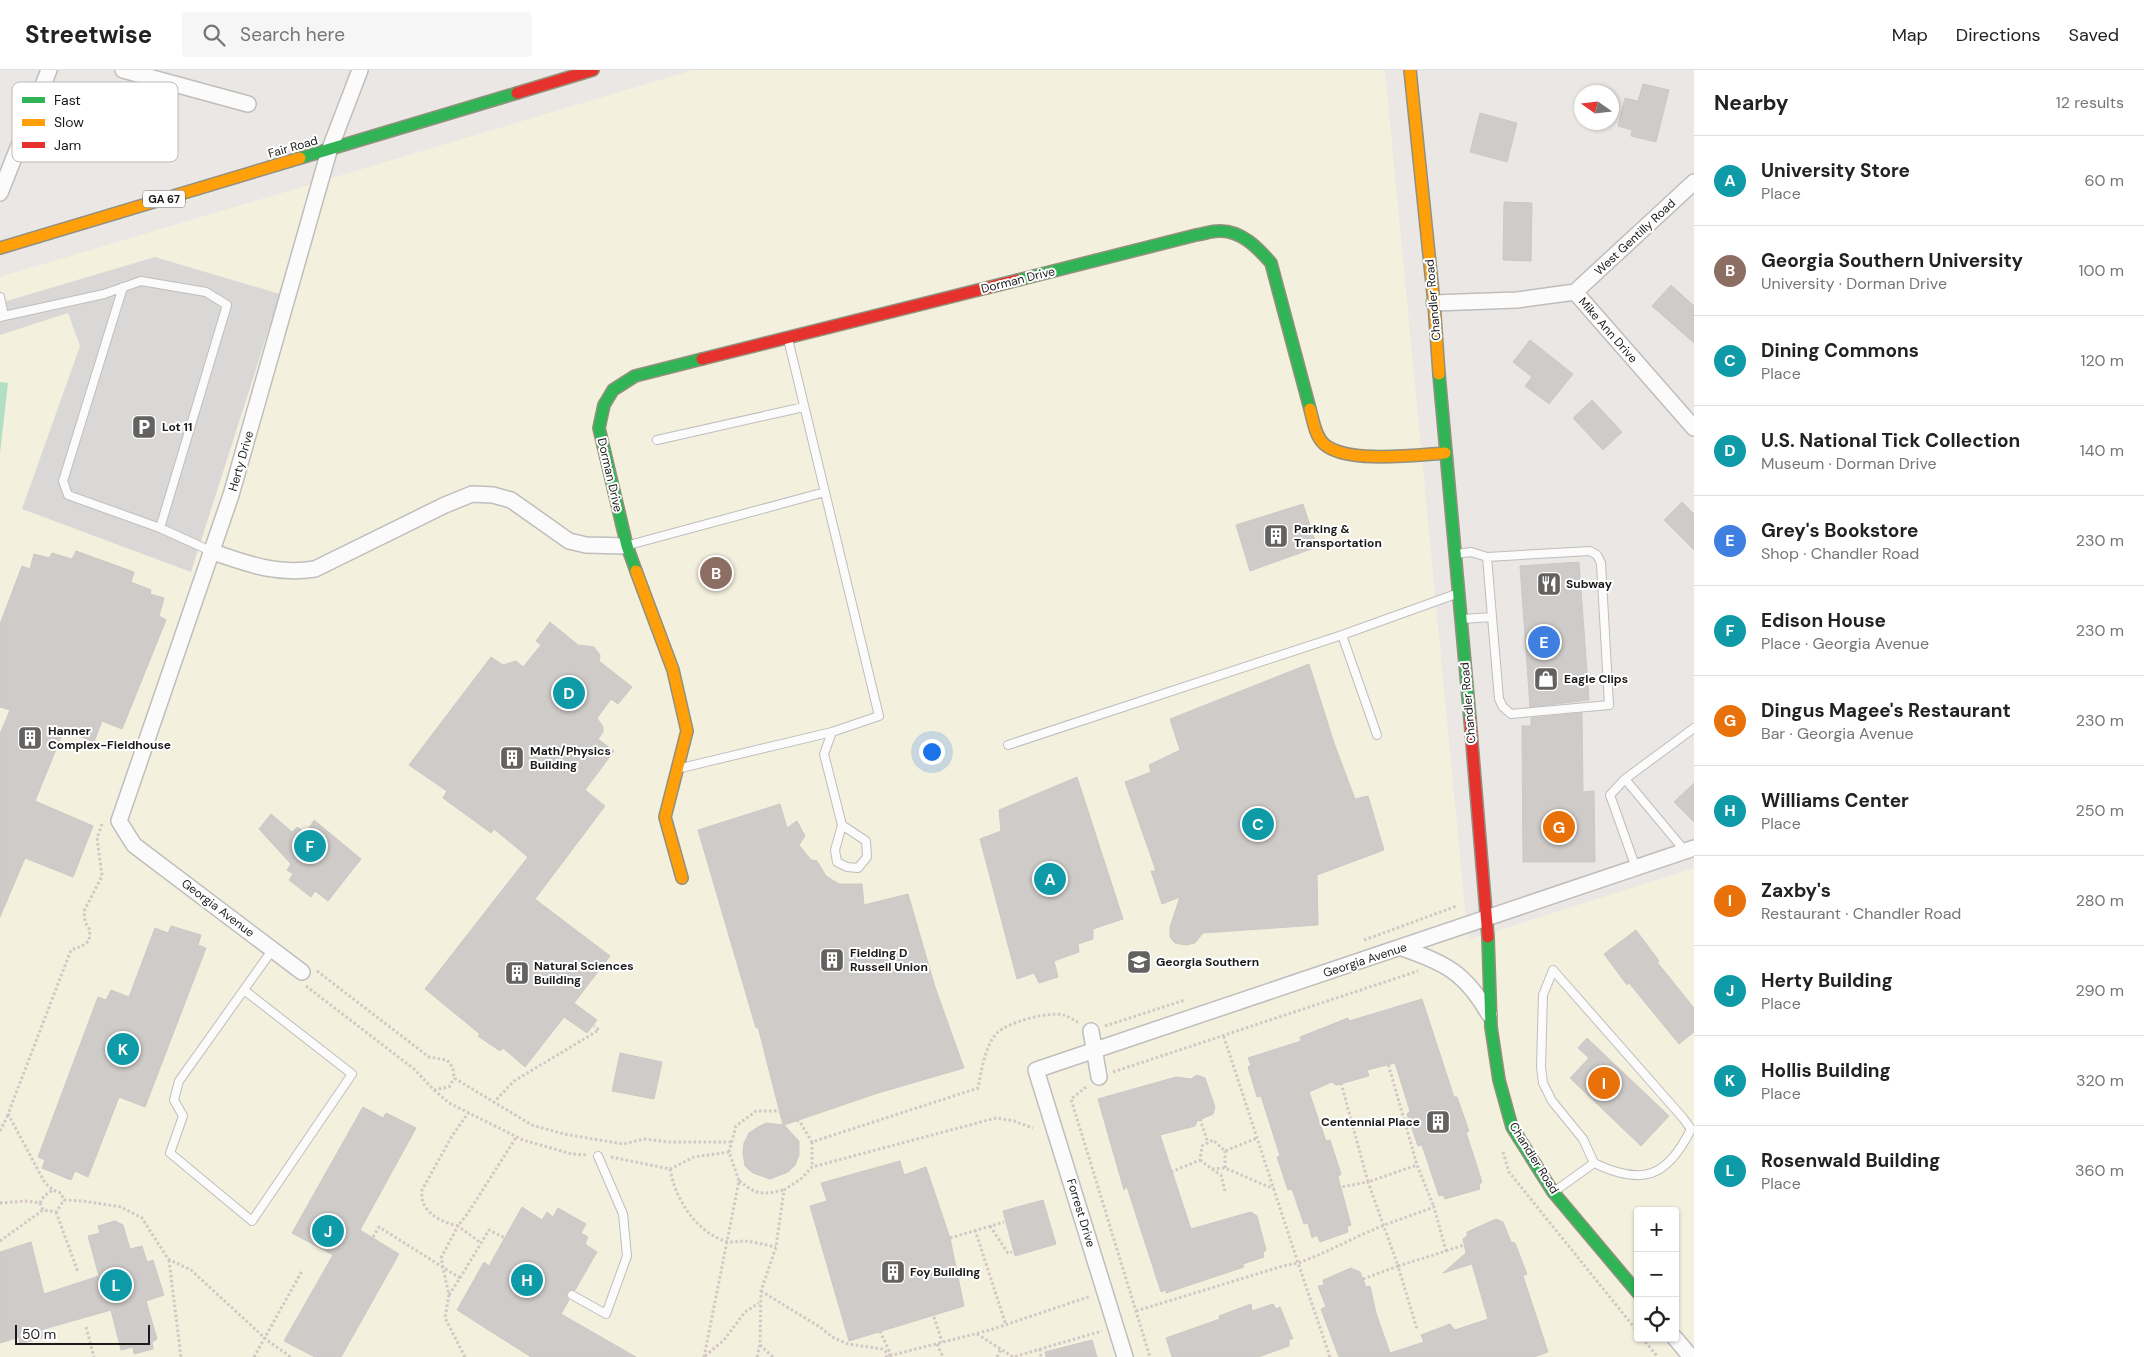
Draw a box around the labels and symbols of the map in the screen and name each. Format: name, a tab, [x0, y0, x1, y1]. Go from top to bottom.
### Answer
legend	[12, 82, 178, 162]
north arrow	[1574, 85, 1619, 130]
text: Fast	[54, 91, 81, 109]
text: Slow	[54, 113, 84, 131]
street label: Fair Road	[266, 132, 320, 162]
text: Jam	[54, 136, 81, 154]
road number: GA 67	[143, 190, 185, 208]
street label: West Gentilly Road	[1591, 195, 1679, 279]
street label: Chandler Road	[1421, 259, 1445, 341]
street label: Dorman Drive	[979, 263, 1057, 297]
street label: Mike Ann Drive	[1575, 294, 1641, 366]
parking icon: Lot 11	[131, 414, 157, 440]
place label: Lot 11	[162, 419, 192, 435]
street label: Herty Drive	[225, 429, 257, 493]
street label: Dorman Drive	[594, 436, 626, 514]
place label: Parking & Transportation	[1294, 521, 1382, 551]
building icon: Parking & Transportation	[1263, 523, 1289, 549]
pin: B	[700, 554, 732, 592]
restaurant icon: Subway	[1536, 571, 1562, 597]
place label: Subway	[1566, 576, 1613, 592]
pin: E	[1528, 623, 1560, 661]
street label: Chandler Road	[1456, 662, 1480, 744]
shop icon: Eagle Clips	[1533, 666, 1559, 692]
place label: Eagle Clips	[1564, 671, 1628, 687]
pin: D	[553, 674, 585, 712]
place label: Hanner Complex-Fieldhouse	[48, 723, 171, 753]
building icon: Hanner Complex-Fieldhouse	[17, 725, 43, 751]
your location	[919, 739, 945, 765]
place label: Math/Physics Building	[530, 743, 611, 773]
building icon: Math/Physics Building	[499, 745, 525, 771]
pin: C	[1242, 805, 1274, 843]
pin: G	[1543, 808, 1575, 846]
pin: F	[294, 827, 326, 865]
pin: A	[1034, 860, 1066, 898]
street label: Georgia Avenue	[178, 875, 258, 941]
street label: Georgia Avenue	[1321, 939, 1409, 981]
place label: Fielding D Russell Union	[850, 945, 928, 975]
building icon: Fielding D Russell Union	[819, 947, 845, 973]
school or university icon: Georgia Southern	[1126, 949, 1152, 975]
place label: Georgia Southern	[1156, 954, 1259, 970]
place label: Natural Sciences Building	[534, 958, 634, 988]
building icon: Natural Sciences Building	[504, 960, 530, 986]
pin: K	[107, 1030, 139, 1068]
pin: I	[1588, 1064, 1620, 1102]
building icon: Centennial Place	[1425, 1109, 1451, 1135]
place label: Centennial Place	[1321, 1114, 1420, 1130]
street label: Chandler Road	[1506, 1119, 1562, 1197]
street label: Forrest Drive	[1063, 1177, 1099, 1249]
pin: J	[312, 1212, 344, 1250]
building icon: Foy Building	[880, 1259, 906, 1285]
pin: H	[511, 1261, 543, 1299]
place label: Foy Building	[910, 1264, 980, 1280]
pin: L	[100, 1266, 132, 1304]
scale bar	[15, 1322, 150, 1345]

